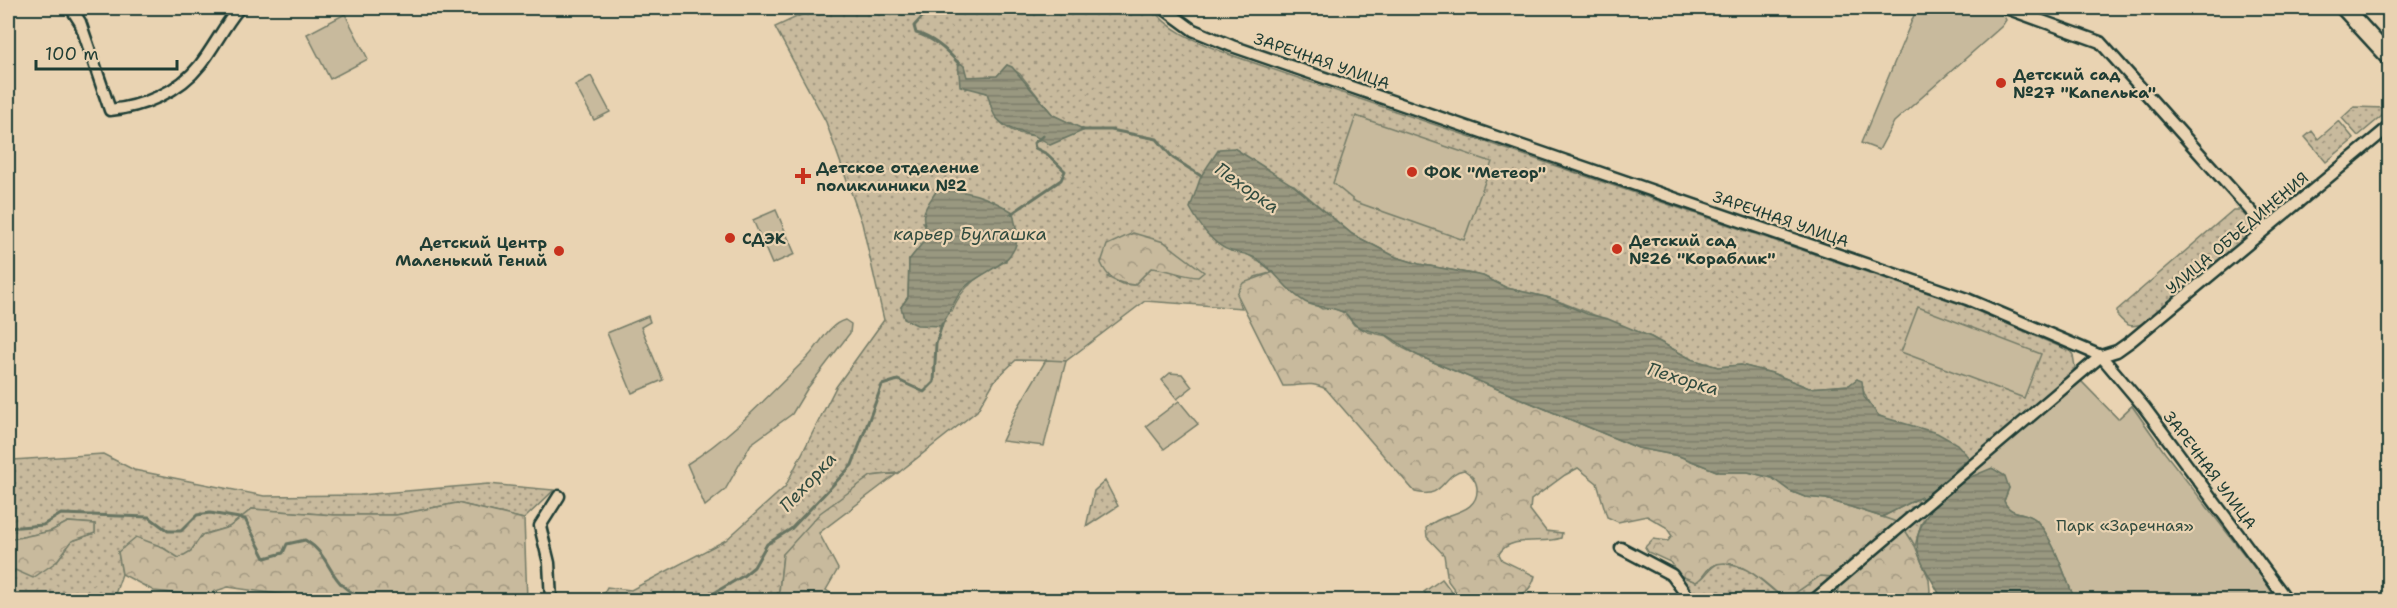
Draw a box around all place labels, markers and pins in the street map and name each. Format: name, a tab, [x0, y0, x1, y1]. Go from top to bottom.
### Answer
place label: Детский сад №27 "Капелька"	[2013, 64, 2156, 103]
marker: Детский сад №27 "Капелька"	[1994, 76, 2008, 90]
place label: Детское отделение поликлиники №2	[816, 157, 980, 196]
place label: ФОК "Метеор"	[1424, 162, 1546, 183]
marker: ФОК "Метеор"	[1405, 165, 1419, 179]
marker: Детское отделение поликлиники №2	[794, 167, 812, 185]
place label: СДЭК	[742, 228, 786, 249]
place label: Детский сад №26 "Кораблик"	[1629, 230, 1776, 269]
marker: СДЭК	[723, 231, 737, 245]
place label: Детский Центр Маленький Гений	[395, 232, 547, 271]
marker: Детский сад №26 "Кораблик"	[1610, 242, 1624, 256]
marker: Детский Центр Маленький Гений	[552, 244, 566, 258]

